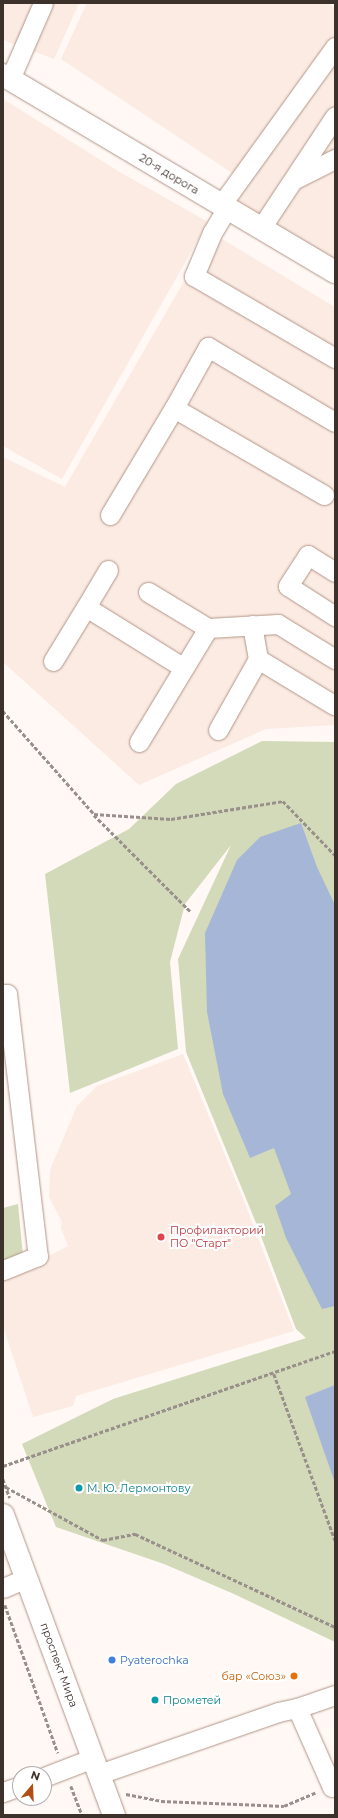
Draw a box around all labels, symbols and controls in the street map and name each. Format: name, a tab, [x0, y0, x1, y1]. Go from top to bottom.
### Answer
street label: 20-я дорога	[137, 151, 201, 197]
place label: Профилакторий ПО "Старт"	[170, 1224, 264, 1250]
marker: Профилакторий ПО "Старт"	[155, 1231, 167, 1243]
place label: М. Ю. Лермонтову	[87, 1481, 191, 1495]
marker: М. Ю. Лермонтову	[74, 1483, 84, 1493]
street label: проспект Мира	[38, 1621, 80, 1709]
place label: Pyaterochka	[120, 1653, 189, 1667]
marker: Pyaterochka	[107, 1655, 117, 1665]
place label: бар «Союз»	[221, 1669, 286, 1683]
marker: бар «Союз»	[289, 1671, 299, 1681]
place label: Прометей	[163, 1693, 221, 1707]
marker: Прометей	[150, 1695, 160, 1705]
north arrow	[12, 1766, 52, 1806]
text: N	[29, 1768, 42, 1784]

